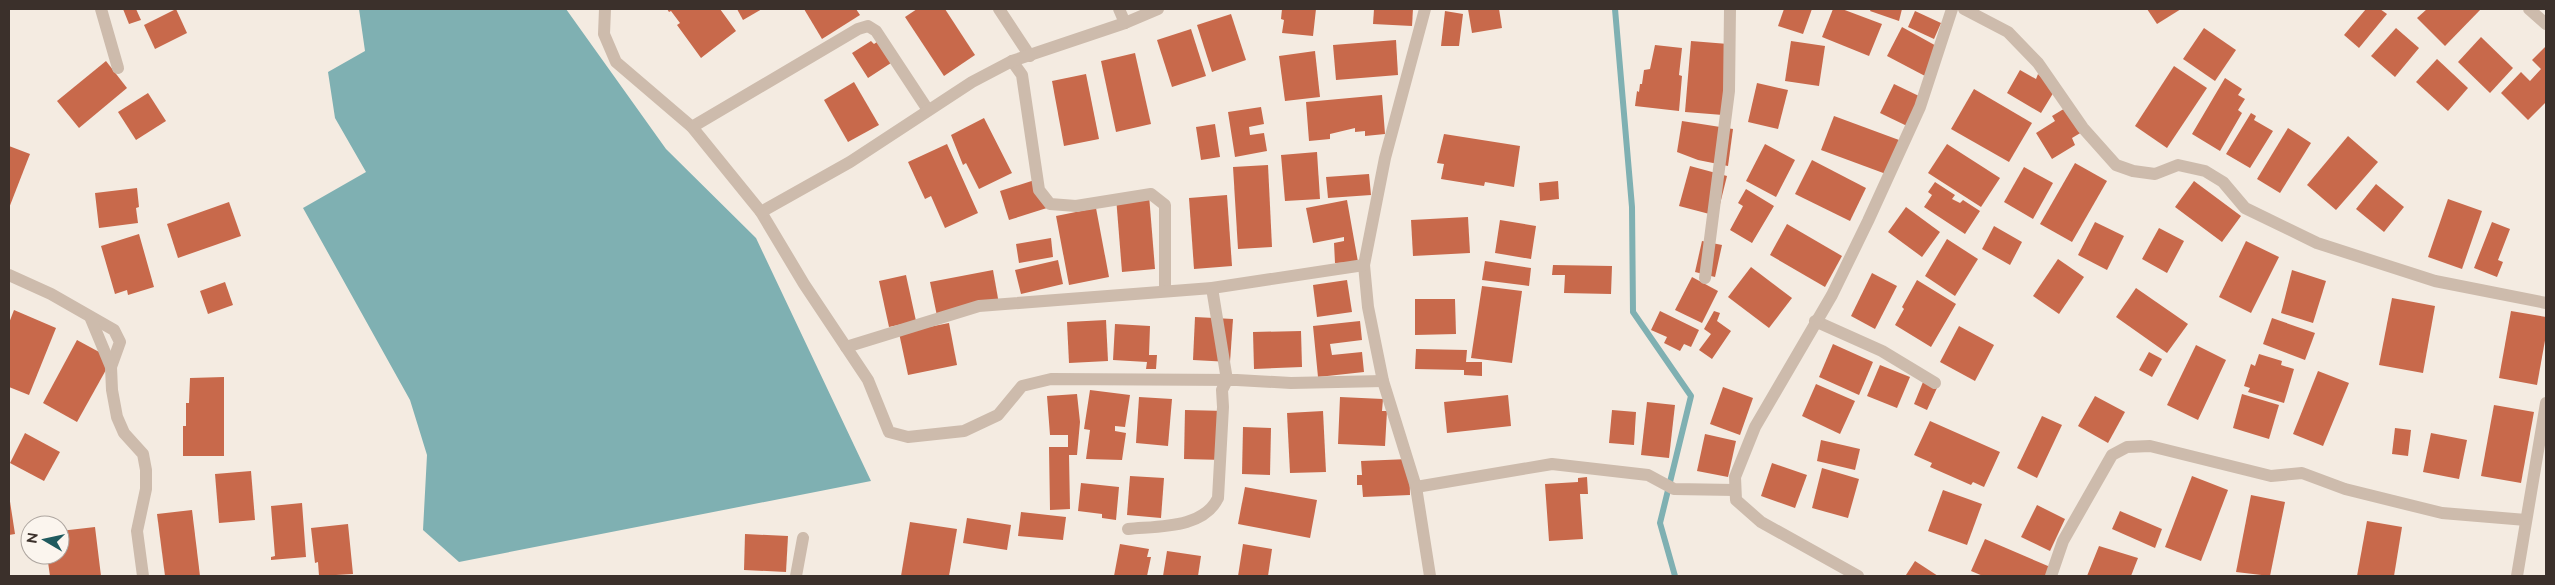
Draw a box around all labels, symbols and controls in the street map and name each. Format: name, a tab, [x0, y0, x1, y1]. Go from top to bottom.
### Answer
north arrow	[20, 515, 70, 565]
text: N	[23, 531, 41, 544]

